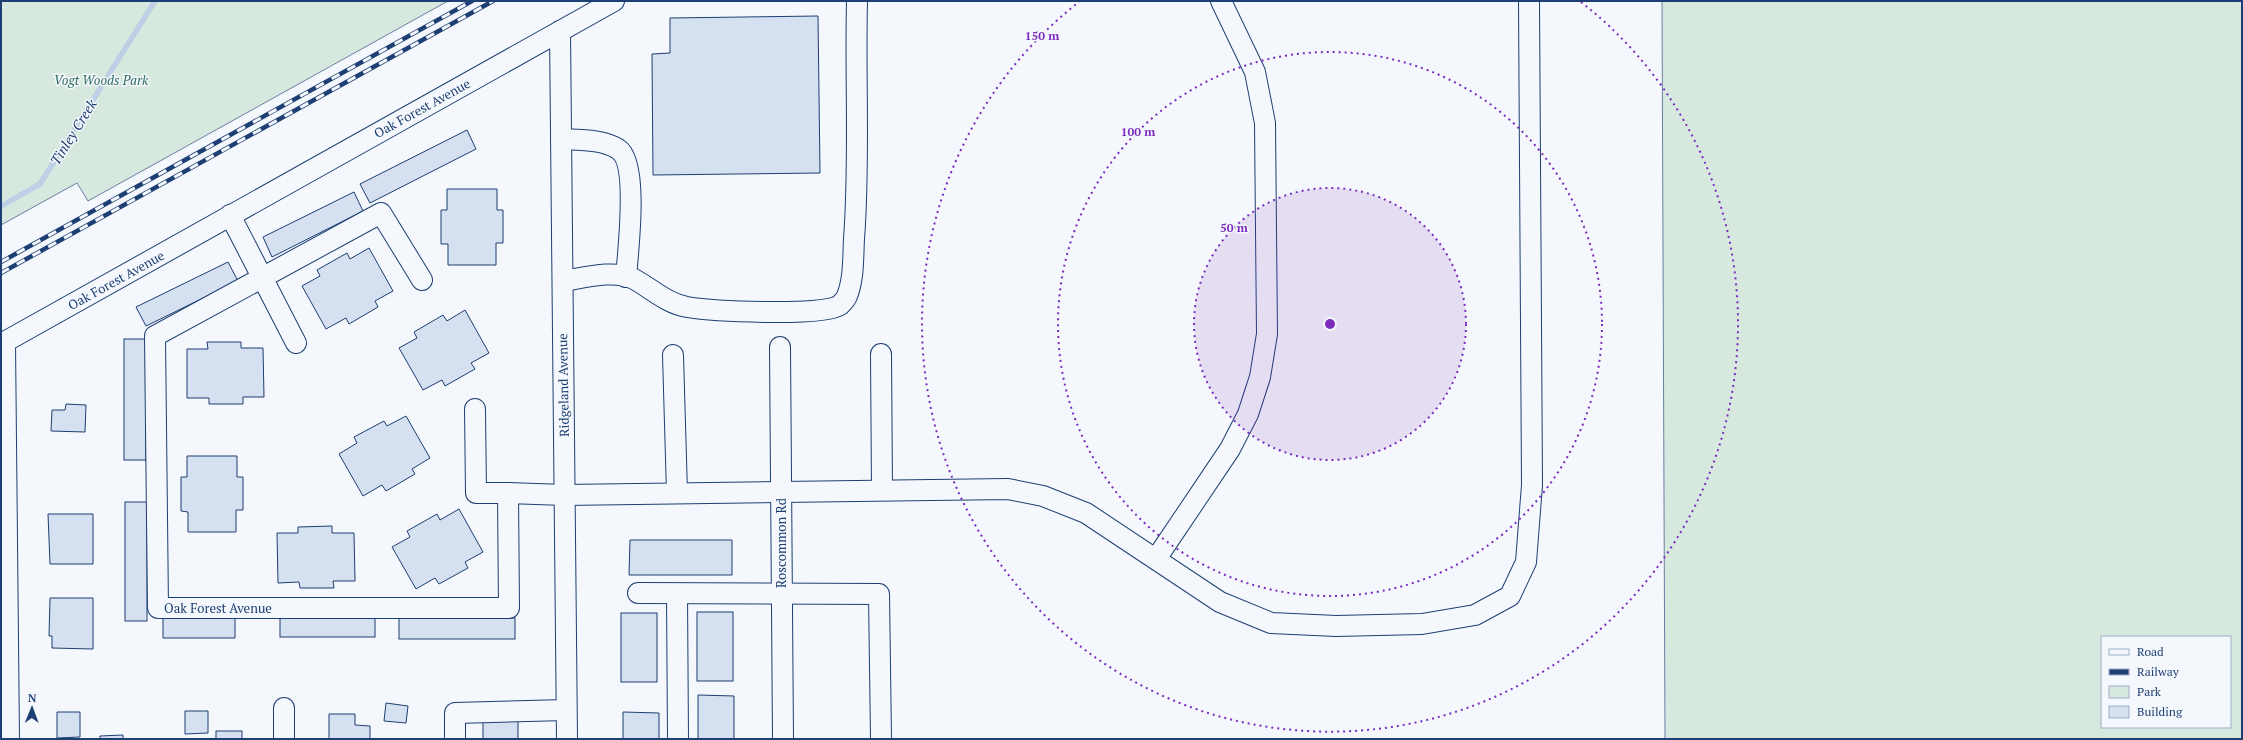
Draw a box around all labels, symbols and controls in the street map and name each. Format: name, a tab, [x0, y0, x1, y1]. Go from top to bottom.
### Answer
text: 150 m	[1025, 28, 1059, 43]
park label: Vogt Woods Park	[54, 71, 149, 89]
street label: Oak Forest Avenue	[371, 74, 473, 142]
water label: Tinley Creek	[45, 95, 101, 168]
text: 100 m	[1121, 124, 1155, 139]
text: 50 m	[1220, 220, 1248, 235]
street label: Oak Forest Avenue	[65, 246, 167, 314]
centre of rings	[1323, 317, 1337, 331]
street label: Ridgeland Avenue	[553, 333, 573, 437]
street label: Roscommon Rd	[772, 498, 790, 588]
street label: Oak Forest Avenue	[164, 599, 272, 617]
legend	[2101, 636, 2231, 728]
text: Road	[2137, 644, 2164, 659]
text: Railway	[2137, 664, 2180, 679]
text: Park	[2137, 684, 2162, 699]
north arrow	[12, 688, 52, 728]
text: N	[28, 691, 37, 705]
text: Building	[2137, 704, 2183, 719]

